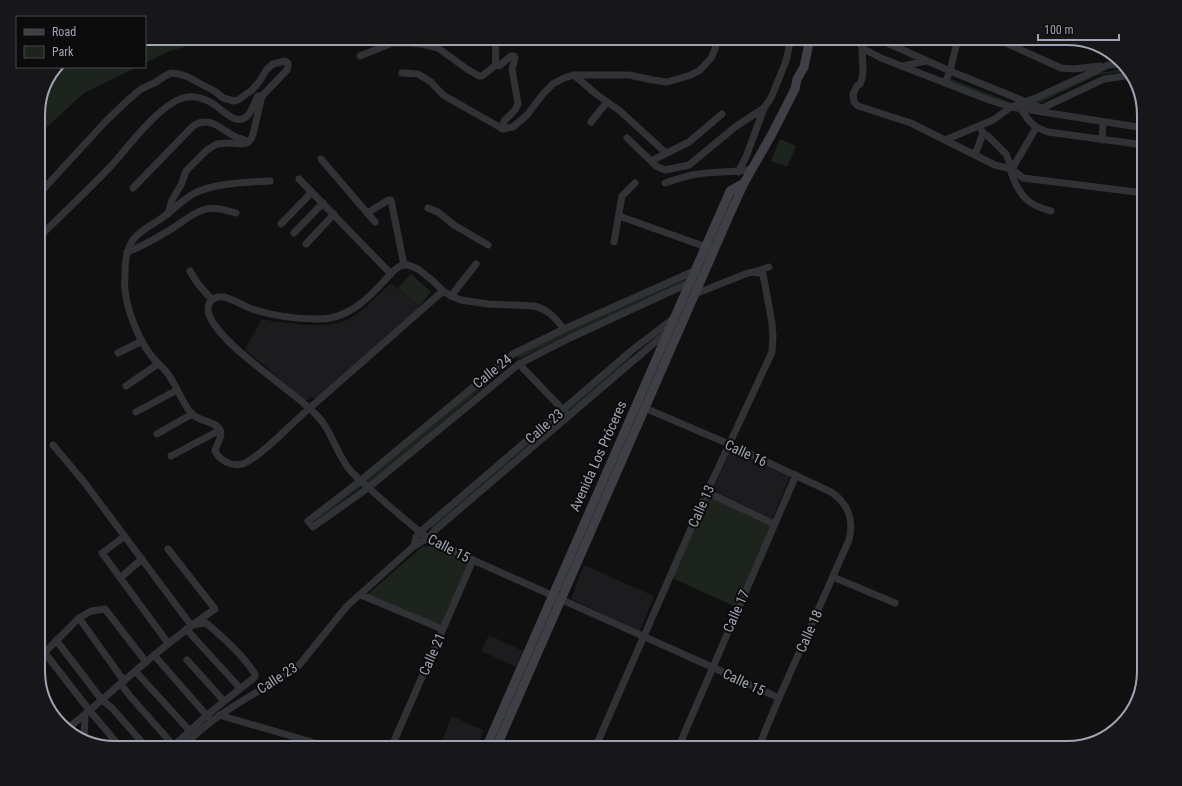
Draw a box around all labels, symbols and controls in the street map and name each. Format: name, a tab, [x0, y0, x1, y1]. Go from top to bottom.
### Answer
legend	[16, 16, 146, 68]
scale bar	[1038, 16, 1119, 42]
text: 100 m	[1044, 23, 1074, 37]
text: Road	[52, 25, 76, 39]
text: Park	[52, 45, 74, 59]
street label: Calle 24	[470, 351, 514, 391]
street label: Avenida Los Próceres	[566, 398, 630, 514]
street label: Calle 23	[522, 405, 566, 447]
street label: Calle 16	[722, 436, 770, 470]
street label: Calle 13	[685, 482, 717, 530]
street label: Calle 15	[425, 531, 473, 565]
street label: Calle 17	[720, 587, 752, 635]
street label: Calle 18	[793, 607, 825, 655]
street label: Calle 21	[416, 630, 448, 678]
street label: Calle 23	[254, 659, 300, 697]
street label: Calle 15	[720, 665, 768, 699]

